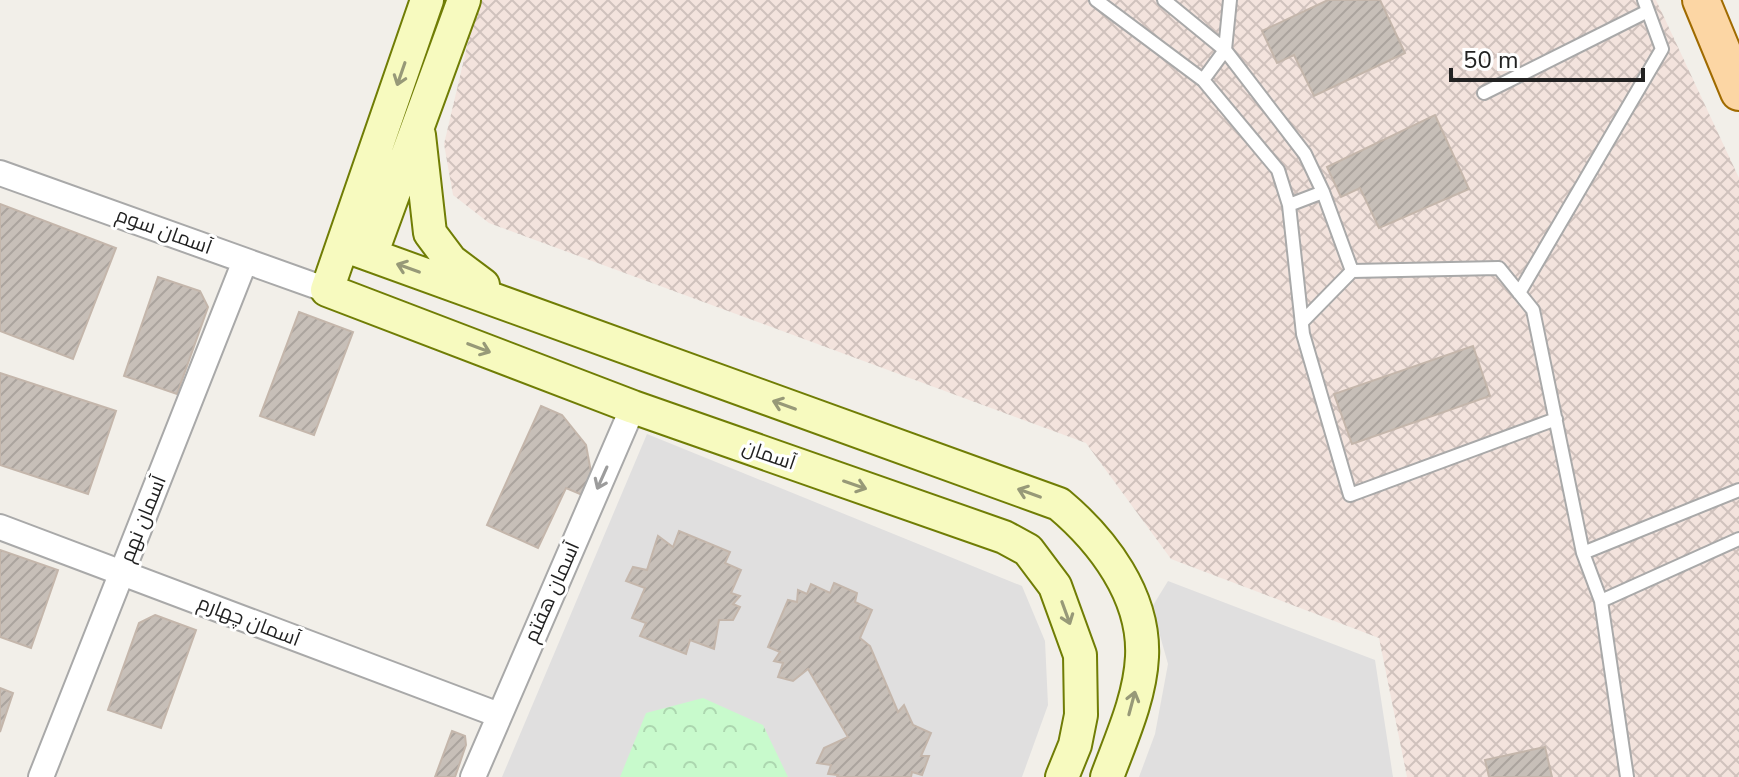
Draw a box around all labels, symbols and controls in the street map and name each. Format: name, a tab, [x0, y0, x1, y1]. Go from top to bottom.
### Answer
scale bar	[1451, 32, 1643, 82]
text: 50 m	[1463, 44, 1519, 76]
one-way arrow	[393, 61, 408, 86]
street label: آسمان سوم	[112, 201, 216, 261]
one-way arrow	[396, 260, 421, 275]
one-way arrow	[466, 342, 491, 356]
one-way arrow	[772, 396, 797, 411]
street label: آسمان	[739, 433, 800, 477]
one-way arrow	[594, 466, 609, 490]
street label: آسمان نهم	[113, 471, 173, 566]
one-way arrow	[842, 478, 867, 493]
one-way arrow	[1017, 485, 1041, 499]
street label: آسمان هفتم	[518, 537, 586, 647]
street label: آسمان چهارم	[194, 589, 305, 653]
one-way arrow	[1059, 600, 1074, 625]
one-way arrow	[1125, 691, 1140, 717]

